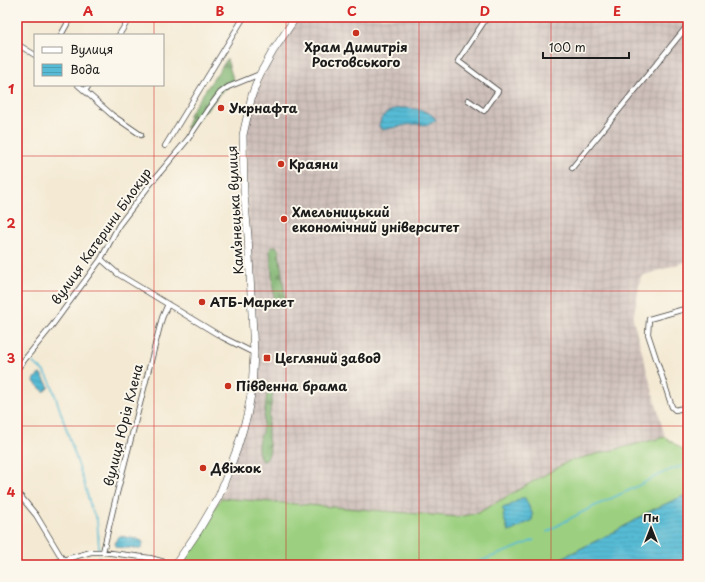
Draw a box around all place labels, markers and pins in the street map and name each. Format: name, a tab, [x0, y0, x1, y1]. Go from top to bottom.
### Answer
marker: Храм Димитрія Ростовського	[351, 28, 361, 38]
place label: Храм Димитрія Ростовського	[304, 37, 408, 71]
place label: Укрнафта	[229, 98, 298, 117]
marker: Укрнафта	[216, 103, 226, 113]
place label: Краяни	[289, 154, 338, 173]
marker: Краяни	[276, 159, 286, 169]
place label: Хмельницький економічний університет	[292, 202, 460, 236]
marker: Хмельницький економічний університет	[279, 214, 289, 224]
place label: АТБ-Маркет	[210, 292, 294, 311]
marker: АТБ-Маркет	[197, 297, 207, 307]
place label: Цегляний завод	[275, 348, 381, 367]
marker: Цегляний завод	[262, 353, 272, 363]
place label: Південна брама	[236, 376, 347, 395]
marker: Південна брама	[223, 381, 233, 391]
place label: Двіжок	[210, 458, 262, 477]
marker: Двіжок	[198, 463, 208, 473]

